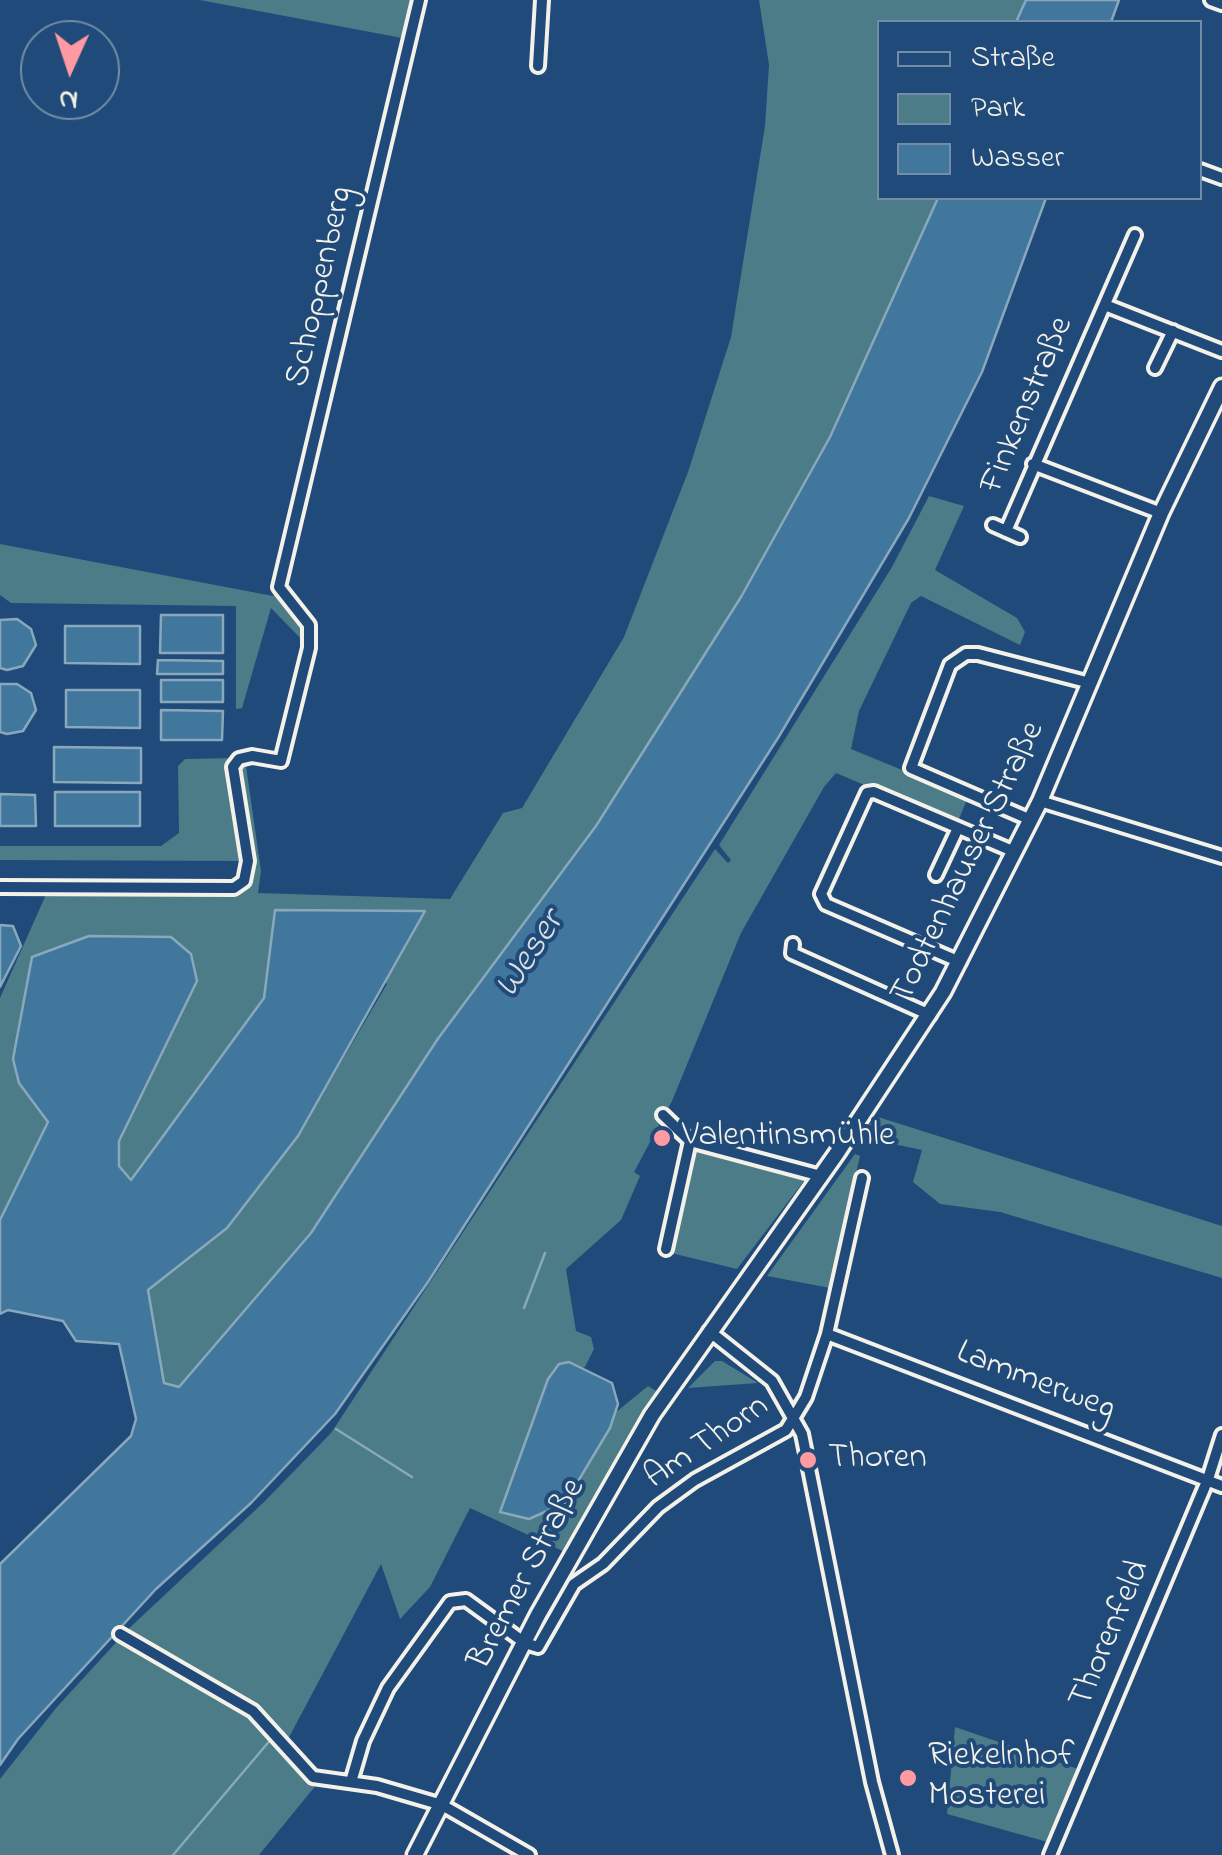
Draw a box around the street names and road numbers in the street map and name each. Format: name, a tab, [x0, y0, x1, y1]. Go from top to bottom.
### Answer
street label: Schoppenberg	[279, 183, 365, 391]
street label: Finkenstraße	[973, 311, 1085, 501]
street label: Todtenhauser Straße	[884, 716, 1056, 1010]
street label: Lammerweg	[949, 1333, 1121, 1433]
street label: Am Thorn	[638, 1387, 778, 1501]
street label: Bremer Straße	[461, 1472, 597, 1678]
street label: Thorenfeld	[1062, 1555, 1162, 1715]

